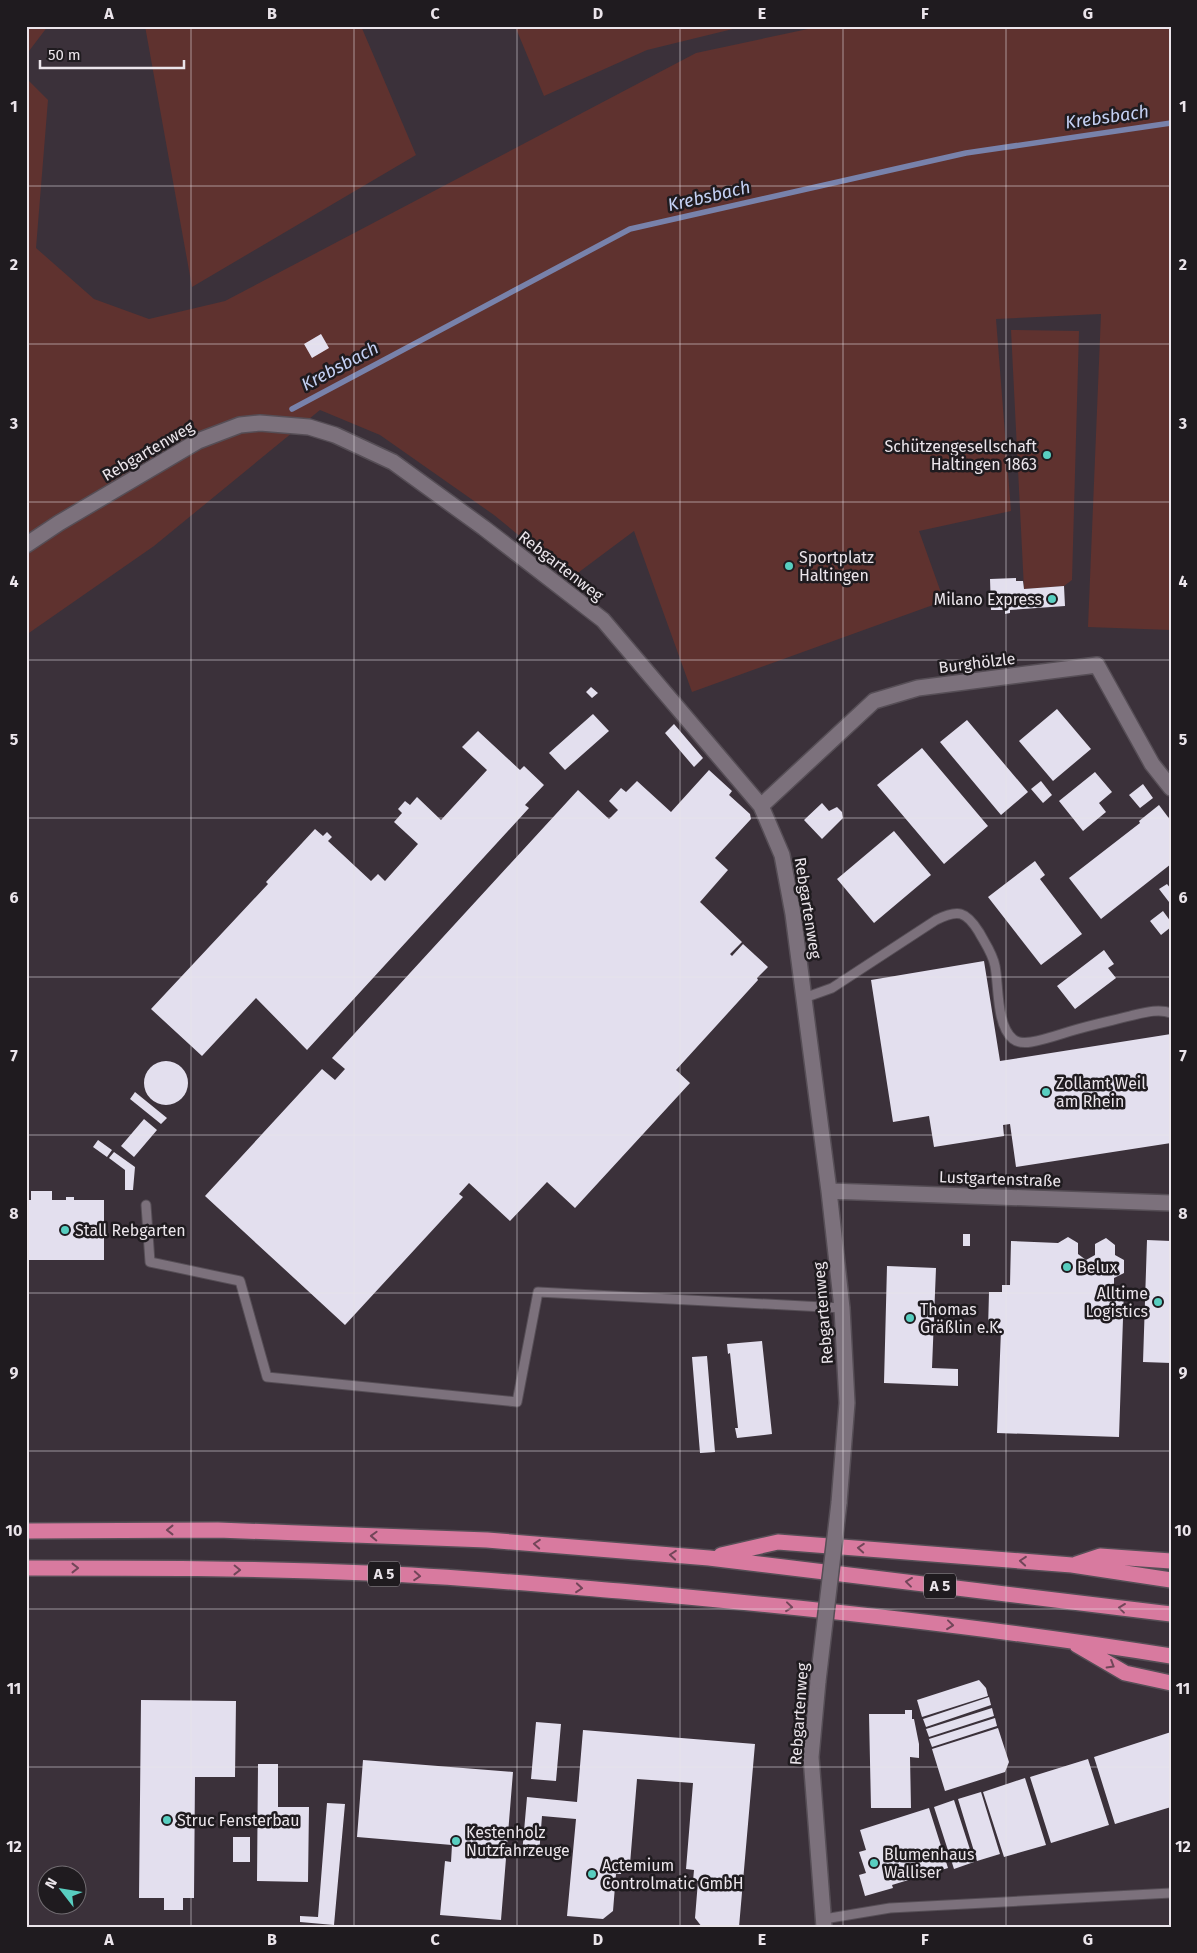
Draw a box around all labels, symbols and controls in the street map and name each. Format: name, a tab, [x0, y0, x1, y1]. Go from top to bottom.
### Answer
text: A	[103, 4, 114, 23]
text: B	[267, 4, 277, 23]
text: C	[430, 4, 440, 23]
text: D	[593, 4, 603, 23]
text: E	[758, 4, 766, 23]
text: F	[921, 4, 929, 23]
text: G	[1083, 4, 1093, 23]
scale bar	[40, 38, 184, 70]
text: 50 m	[48, 46, 81, 64]
text: 1	[10, 97, 18, 116]
text: 1	[1179, 97, 1187, 116]
water label: Krebsbach	[1064, 100, 1150, 134]
water label: Krebsbach	[665, 176, 753, 216]
text: 2	[10, 255, 18, 274]
text: 2	[1179, 255, 1187, 274]
water label: Krebsbach	[298, 336, 382, 396]
text: 3	[9, 414, 18, 433]
text: 3	[1178, 414, 1187, 433]
street label: Rebgartenweg	[99, 417, 198, 485]
place label: Schützengesellschaft Haltingen 1863	[885, 437, 1037, 474]
marker: Schützengesellschaft Haltingen 1863	[1041, 449, 1053, 461]
street label: Rebgartenweg	[515, 527, 608, 606]
place label: Sportplatz Haltingen	[799, 548, 874, 585]
marker: Sportplatz Haltingen	[783, 560, 795, 572]
text: 4	[9, 572, 19, 591]
text: 4	[1178, 572, 1188, 591]
place label: Milano Express	[934, 590, 1042, 609]
marker: Milano Express	[1046, 593, 1058, 605]
street label: Burghölzle	[938, 649, 1016, 677]
text: 5	[10, 730, 19, 749]
text: 5	[1179, 730, 1188, 749]
street label: Rebgartenweg	[791, 856, 826, 961]
text: 6	[9, 888, 19, 907]
text: 6	[1178, 888, 1188, 907]
text: 7	[10, 1046, 18, 1065]
text: 7	[1179, 1046, 1187, 1065]
place label: Zollamt Weil am Rhein	[1056, 1074, 1146, 1111]
marker: Zollamt Weil am Rhein	[1040, 1086, 1052, 1098]
street label: Lustgartenstraße	[939, 1167, 1061, 1191]
text: 8	[9, 1204, 19, 1223]
text: 8	[1178, 1204, 1188, 1223]
place label: Stall Rebgarten	[75, 1221, 186, 1240]
marker: Stall Rebgarten	[59, 1224, 71, 1236]
place label: Belux	[1077, 1258, 1117, 1277]
street label: Rebgartenweg	[809, 1260, 837, 1365]
marker: Belux	[1061, 1261, 1073, 1273]
place label: Alltime Logistics	[1085, 1284, 1148, 1321]
marker: Alltime Logistics	[1152, 1296, 1164, 1308]
place label: Thomas Gräßlin e.K.	[920, 1300, 1003, 1337]
marker: Thomas Gräßlin e.K.	[904, 1312, 916, 1324]
text: 9	[10, 1363, 19, 1382]
text: 9	[1179, 1363, 1188, 1382]
text: 10	[6, 1521, 22, 1540]
text: 10	[1175, 1521, 1191, 1540]
one-way arrow	[165, 1525, 173, 1535]
one-way arrow	[370, 1531, 378, 1541]
one-way arrow	[532, 1539, 540, 1550]
one-way arrow	[857, 1543, 865, 1554]
one-way arrow	[669, 1550, 677, 1561]
one-way arrow	[1019, 1556, 1027, 1567]
road number: A 5	[368, 1562, 400, 1586]
one-way arrow	[72, 1563, 79, 1573]
one-way arrow	[234, 1565, 242, 1575]
one-way arrow	[414, 1571, 422, 1582]
road number: A 5	[924, 1574, 956, 1598]
one-way arrow	[905, 1577, 913, 1588]
one-way arrow	[576, 1582, 584, 1593]
one-way arrow	[785, 1601, 793, 1612]
one-way arrow	[1118, 1603, 1127, 1613]
one-way arrow	[947, 1619, 955, 1630]
one-way arrow	[1106, 1658, 1115, 1668]
street label: Rebgartenweg	[786, 1661, 812, 1766]
text: 11	[7, 1679, 21, 1698]
text: 11	[1176, 1679, 1190, 1698]
place label: Struc Fensterbau	[177, 1811, 300, 1830]
marker: Struc Fensterbau	[161, 1814, 173, 1826]
place label: Kestenholz Nutzfahrzeuge	[466, 1823, 570, 1860]
marker: Kestenholz Nutzfahrzeuge	[450, 1835, 462, 1847]
text: 12	[6, 1837, 22, 1856]
text: 12	[1175, 1837, 1191, 1856]
place label: Blumenhaus Walliser	[884, 1845, 974, 1882]
place label: Actemium Controlmatic GmbH	[602, 1856, 744, 1893]
marker: Blumenhaus Walliser	[868, 1857, 880, 1869]
north arrow	[38, 1866, 88, 1916]
marker: Actemium Controlmatic GmbH	[586, 1868, 598, 1880]
text: N	[42, 1875, 61, 1892]
text: A	[103, 1930, 114, 1949]
text: B	[267, 1930, 277, 1949]
text: C	[430, 1930, 440, 1949]
text: D	[593, 1930, 603, 1949]
text: E	[758, 1930, 766, 1949]
text: F	[921, 1930, 929, 1949]
text: G	[1083, 1930, 1093, 1949]

